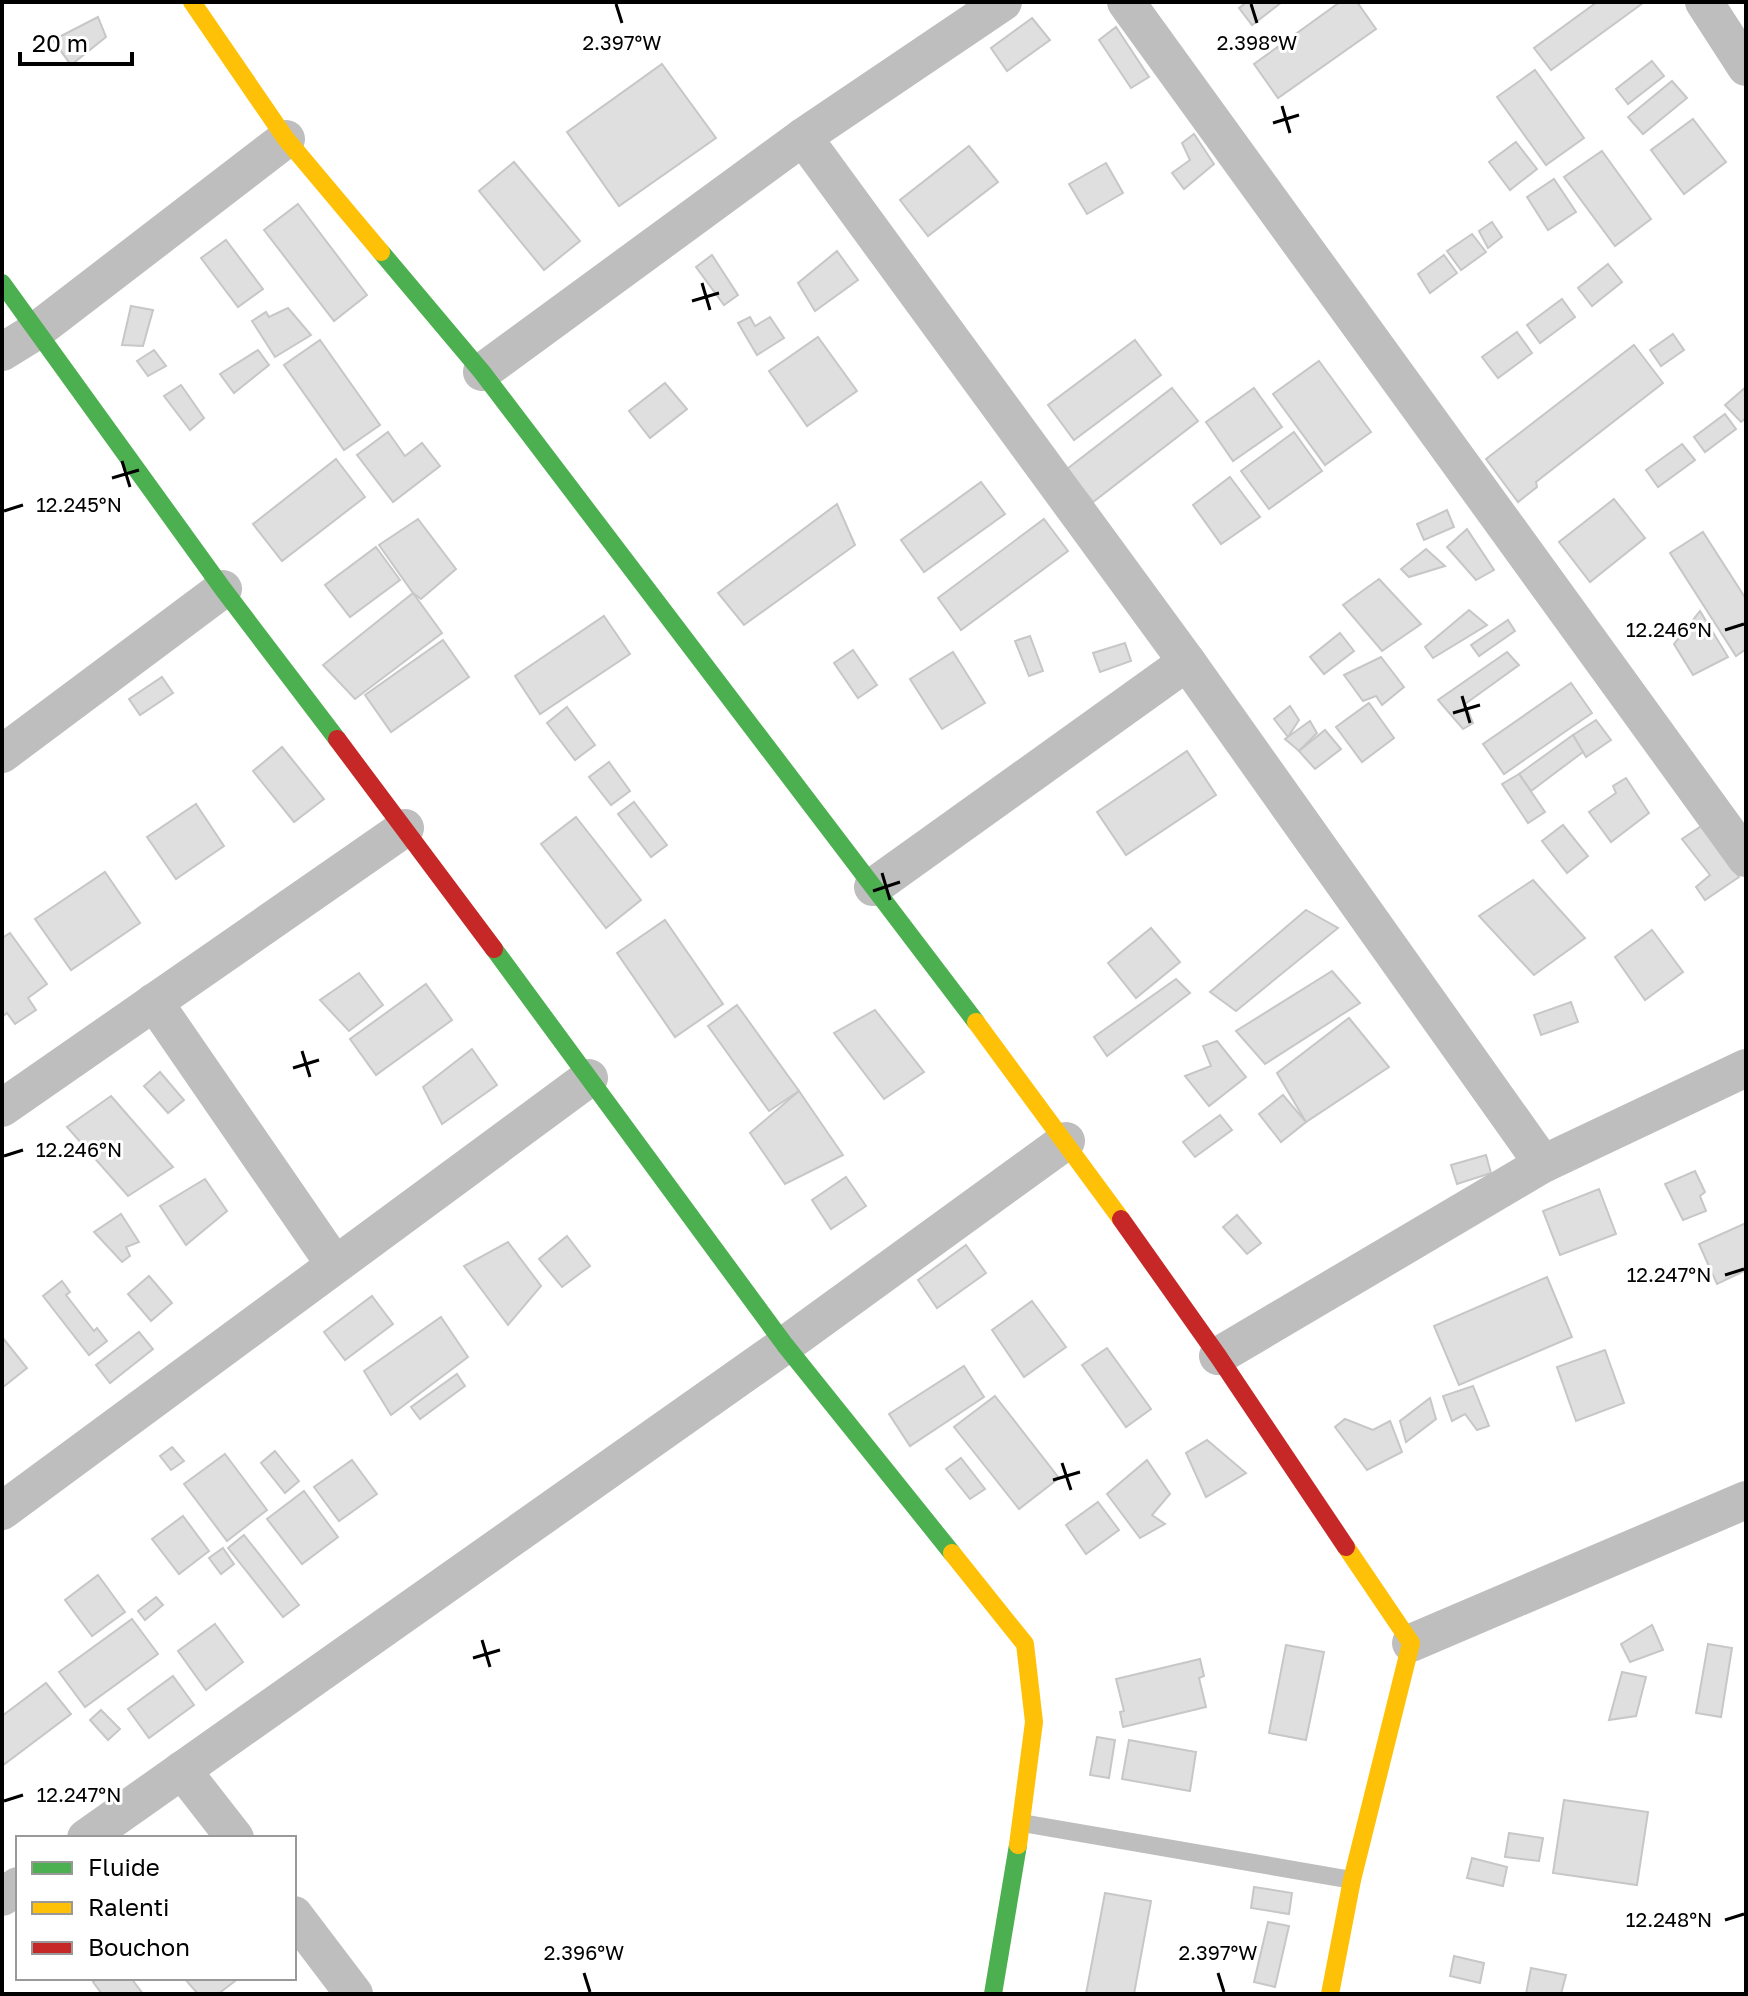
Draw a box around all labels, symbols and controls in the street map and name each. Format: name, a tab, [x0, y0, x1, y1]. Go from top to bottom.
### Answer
scale bar	[20, 16, 132, 66]
text: 20 m	[32, 28, 88, 57]
text: 2.397°W	[583, 30, 662, 54]
text: 2.398°W	[1217, 30, 1297, 54]
text: 12.245°N	[36, 492, 122, 516]
text: 12.246°N	[1626, 617, 1712, 641]
text: 12.246°N	[36, 1137, 122, 1161]
text: 12.247°N	[1627, 1262, 1711, 1286]
text: 12.247°N	[37, 1782, 121, 1806]
legend	[16, 1836, 296, 1980]
text: Fluide	[88, 1852, 160, 1881]
text: Ralenti	[88, 1892, 170, 1921]
text: 12.248°N	[1626, 1907, 1712, 1931]
text: Bouchon	[88, 1932, 190, 1961]
text: 2.396°W	[544, 1940, 624, 1964]
text: 2.397°W	[1179, 1940, 1258, 1964]

